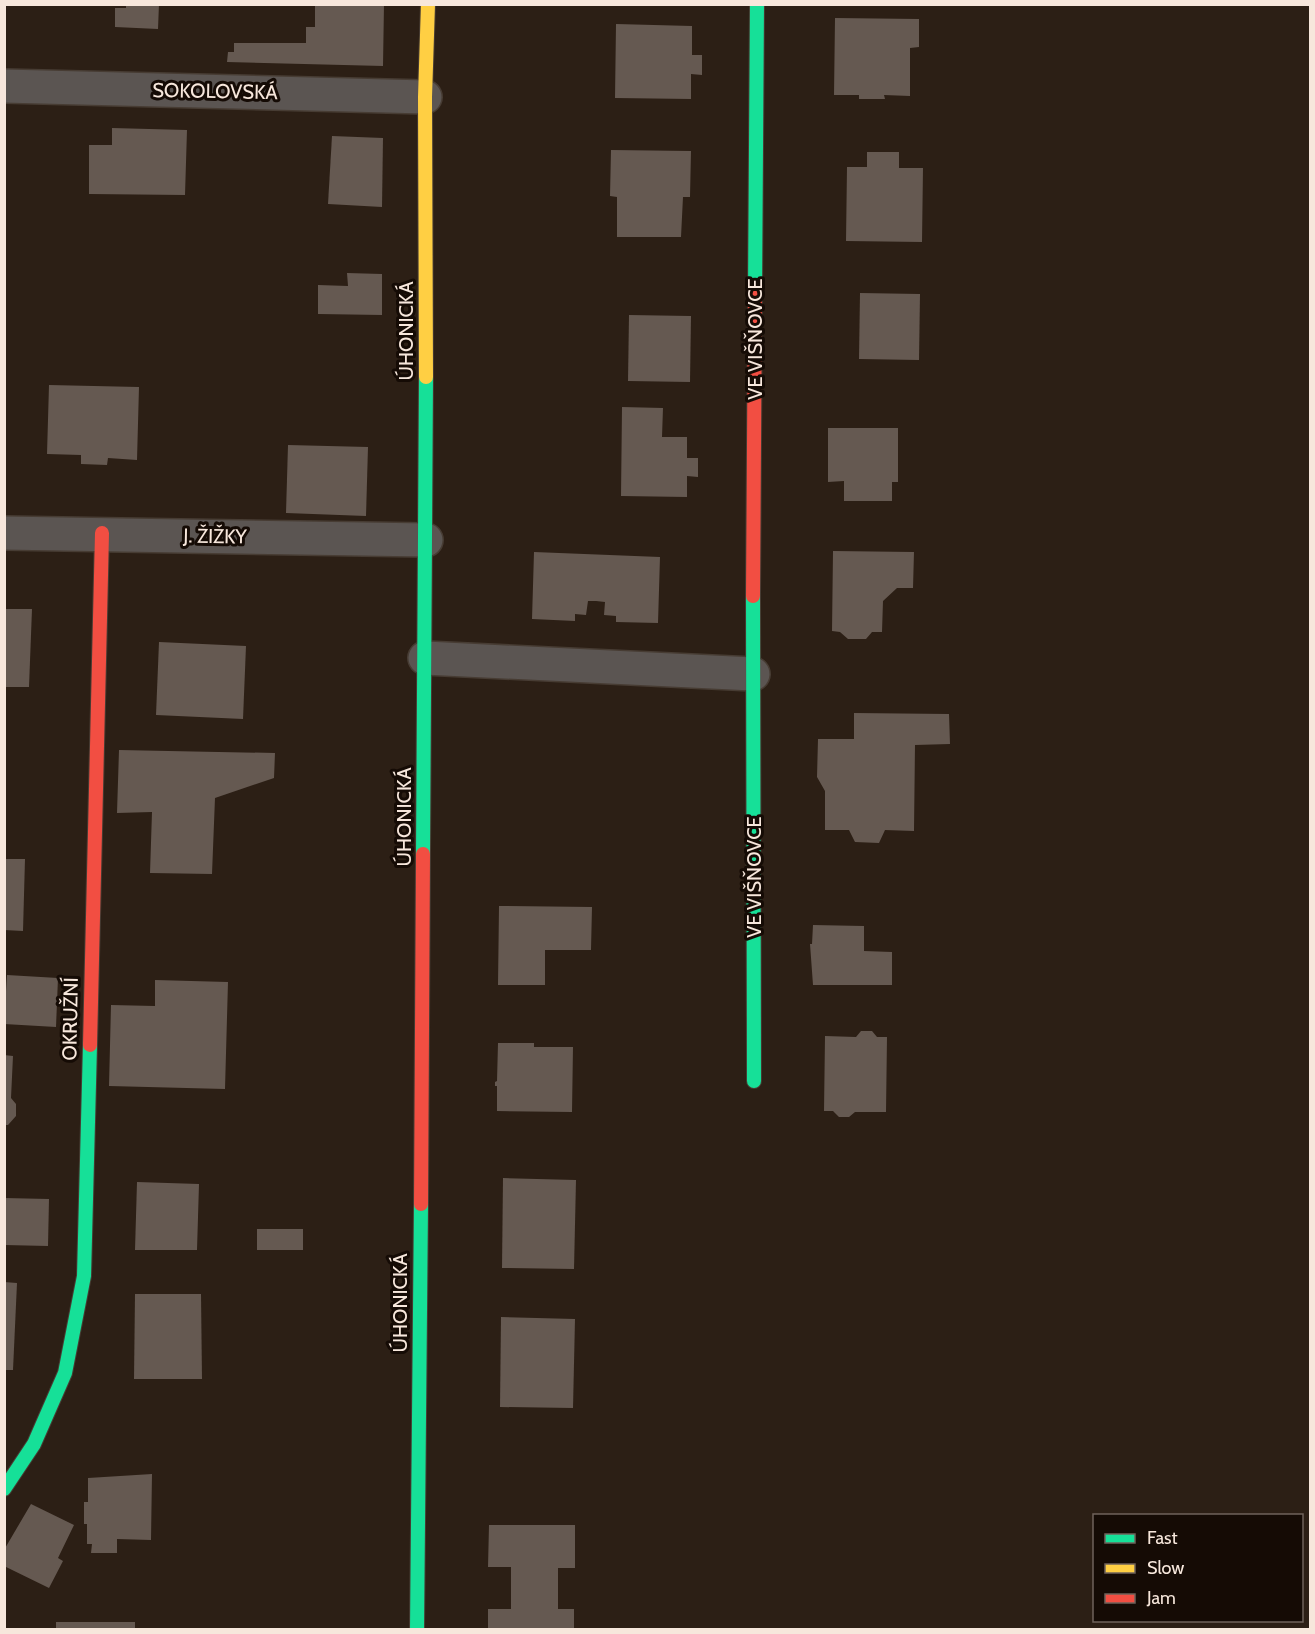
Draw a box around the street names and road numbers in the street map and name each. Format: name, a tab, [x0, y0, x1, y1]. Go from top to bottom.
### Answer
street label: SOKOLOVSKÁ	[152, 78, 279, 104]
street label: VE VIŠŇOVCE	[743, 278, 767, 400]
street label: ÚHONICKÁ	[394, 281, 418, 381]
street label: J. ŽIŽKY	[182, 523, 248, 549]
street label: ÚHONICKÁ	[392, 767, 416, 867]
street label: VE VIŠŇOVCE	[742, 816, 766, 938]
street label: OKRUŽNÍ	[57, 977, 83, 1061]
street label: ÚHONICKÁ	[388, 1253, 412, 1353]

